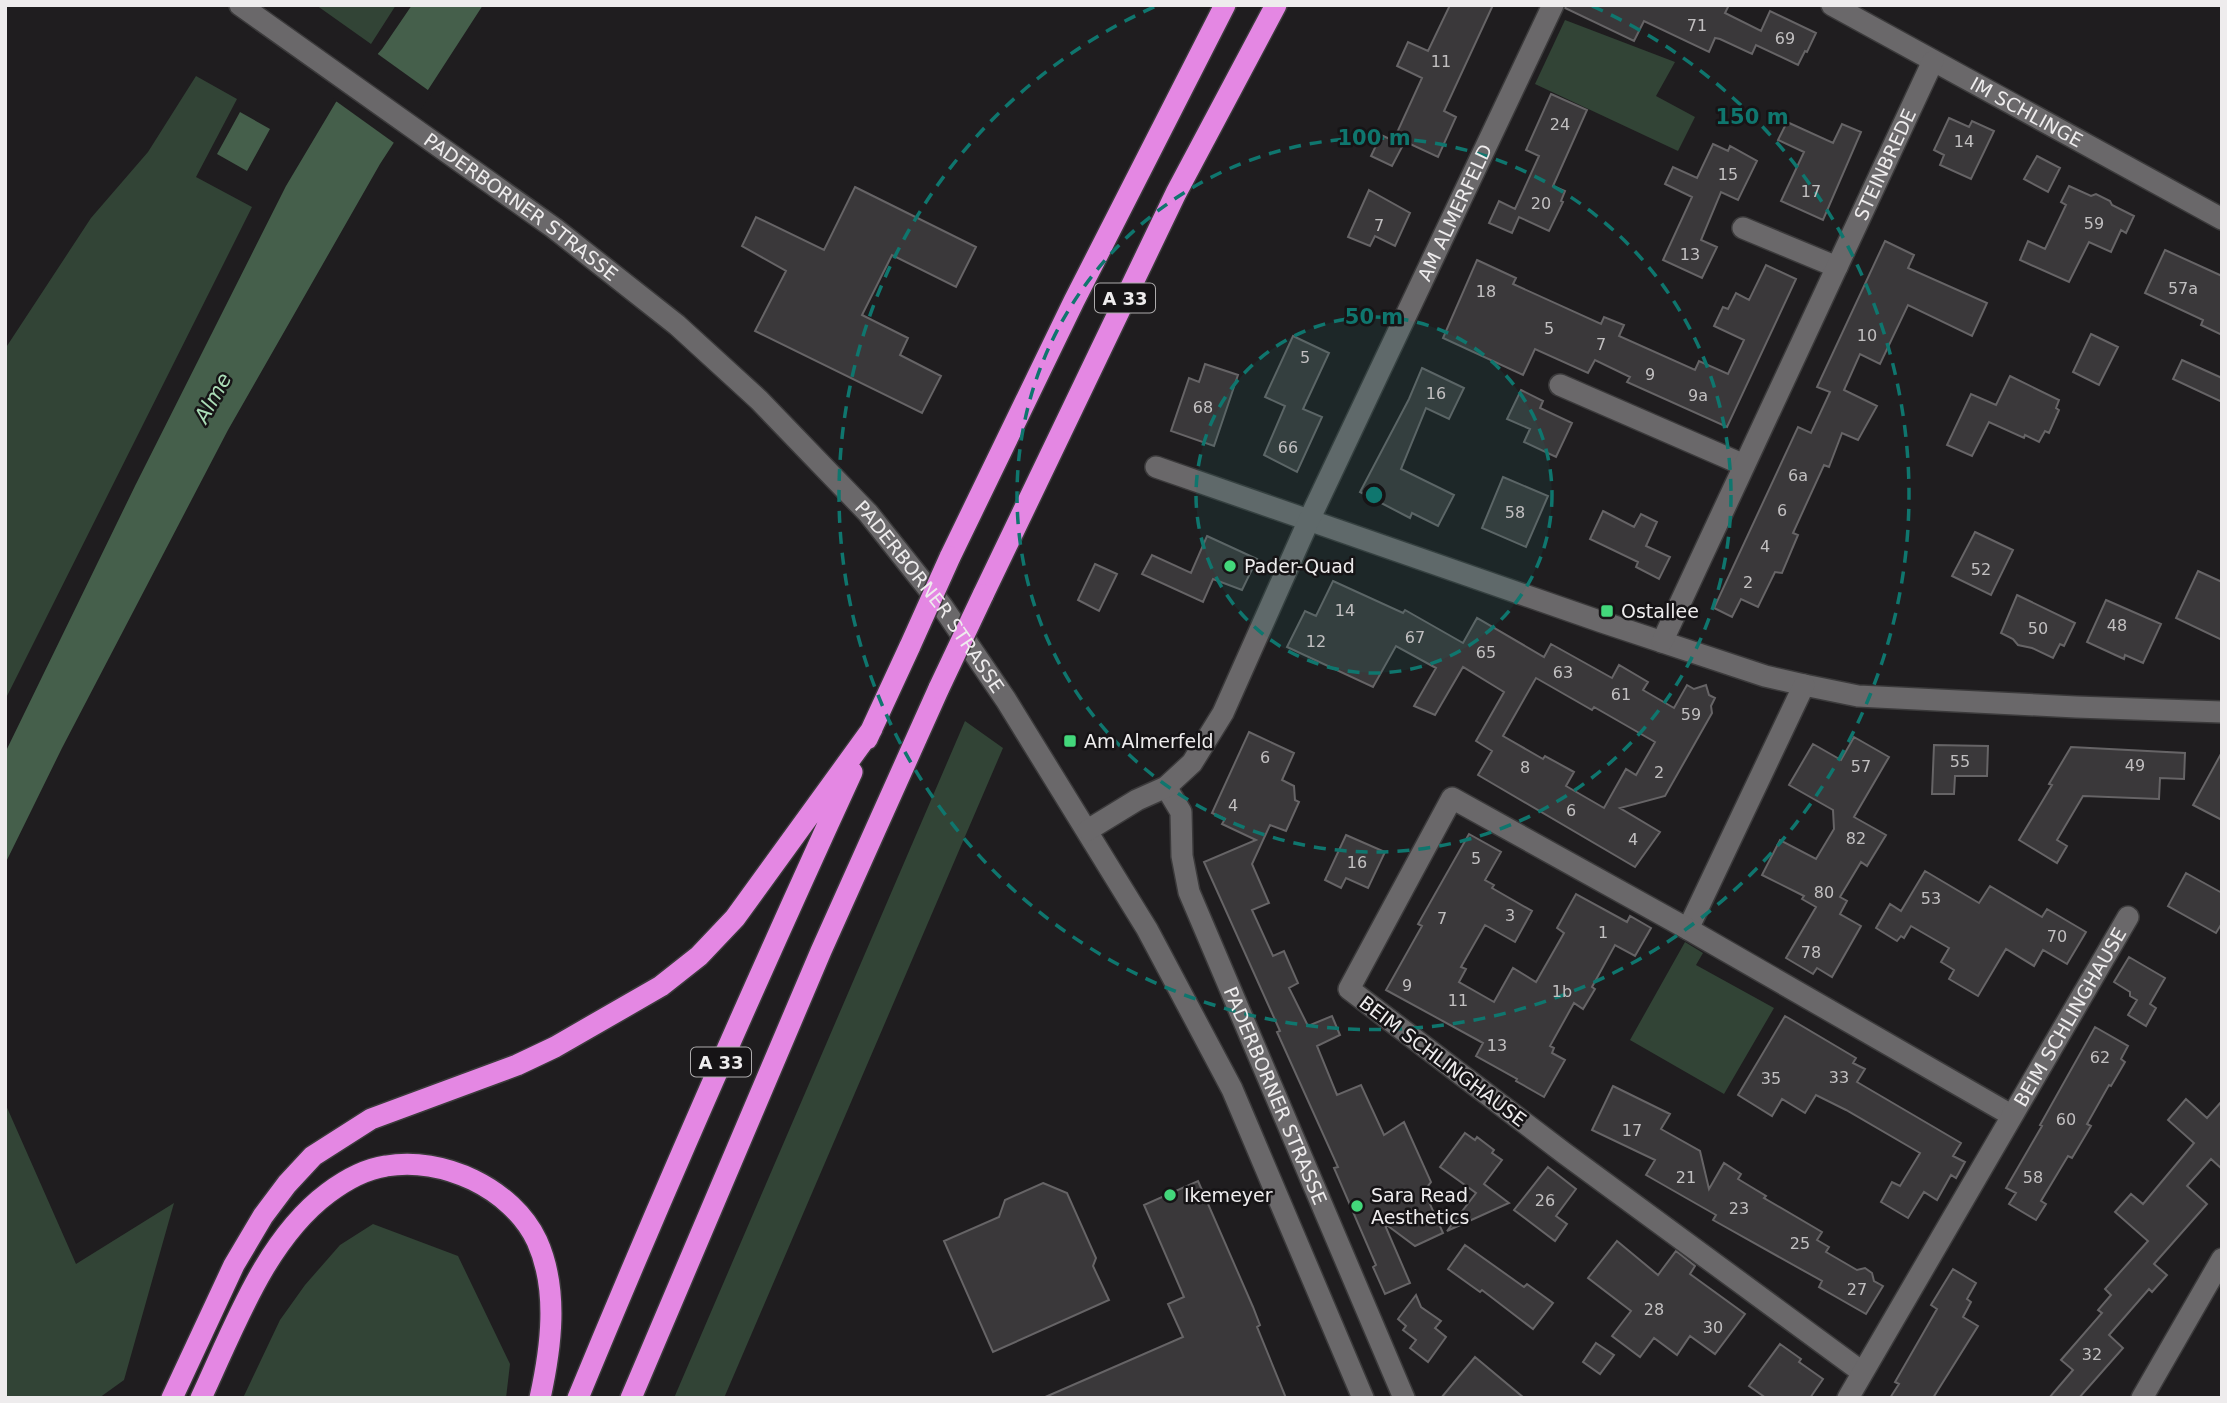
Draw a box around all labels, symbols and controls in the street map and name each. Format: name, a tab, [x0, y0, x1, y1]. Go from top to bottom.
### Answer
house number: 71	[1687, 16, 1707, 35]
house number: 69	[1775, 29, 1795, 48]
house number: 11	[1431, 52, 1451, 71]
street label: IM SCHLINGE	[1967, 72, 2087, 151]
text: 150 m	[1715, 105, 1789, 129]
street label: STEINBREDE	[1849, 105, 1920, 224]
house number: 24	[1550, 115, 1570, 134]
text: 100 m	[1337, 126, 1411, 150]
street label: PADERBORNER STRASSE	[420, 128, 622, 285]
house number: 14	[1954, 132, 1974, 151]
street label: AM ALMERFELD	[1413, 141, 1496, 284]
house number: 15	[1718, 165, 1738, 184]
house number: 17	[1801, 182, 1821, 201]
house number: 20	[1531, 194, 1551, 213]
house number: 59	[2084, 214, 2104, 233]
house number: 7	[1374, 216, 1384, 235]
house number: 13	[1680, 245, 1700, 264]
house number: 57a	[2168, 279, 2198, 298]
house number: 18	[1476, 282, 1496, 301]
road number: A 33	[1095, 284, 1155, 312]
text: 50 m	[1345, 305, 1403, 329]
house number: 5	[1544, 319, 1554, 338]
house number: 10	[1857, 326, 1877, 345]
house number: 7	[1596, 335, 1606, 354]
house number: 5	[1300, 348, 1310, 367]
house number: 9	[1645, 365, 1655, 384]
water label: Alme	[189, 369, 236, 429]
house number: 16	[1426, 384, 1446, 403]
house number: 9a	[1688, 386, 1708, 405]
house number: 68	[1193, 398, 1213, 417]
house number: 66	[1278, 438, 1298, 457]
house number: 6a	[1788, 466, 1808, 485]
centre of rings	[1362, 483, 1386, 507]
street label: PADERBORNER STRASSE	[851, 496, 1009, 697]
house number: 6	[1777, 501, 1787, 520]
house number: 58	[1505, 503, 1525, 522]
house number: 4	[1760, 537, 1770, 556]
place label: Pader-Quad	[1244, 555, 1355, 577]
marker: Pader-Quad	[1222, 558, 1238, 574]
house number: 52	[1971, 560, 1991, 579]
house number: 2	[1743, 573, 1753, 592]
place label: Ostallee	[1621, 600, 1699, 622]
house number: 14	[1335, 601, 1355, 620]
marker: Ostallee	[1599, 603, 1615, 619]
house number: 48	[2107, 616, 2127, 635]
house number: 50	[2028, 619, 2048, 638]
house number: 67	[1405, 628, 1425, 647]
house number: 12	[1306, 632, 1326, 651]
house number: 65	[1476, 643, 1496, 662]
house number: 63	[1553, 663, 1573, 682]
house number: 61	[1611, 685, 1631, 704]
house number: 59	[1681, 705, 1701, 724]
place label: Am Almerfeld	[1084, 730, 1214, 752]
marker: Am Almerfeld	[1062, 733, 1078, 749]
house number: 6	[1260, 748, 1270, 767]
house number: 55	[1950, 752, 1970, 771]
house number: 49	[2125, 756, 2145, 775]
house number: 57	[1851, 757, 1871, 776]
house number: 8	[1520, 758, 1530, 777]
house number: 2	[1654, 763, 1664, 782]
house number: 4	[1228, 796, 1238, 815]
house number: 6	[1566, 801, 1576, 820]
house number: 82	[1846, 829, 1866, 848]
house number: 4	[1628, 830, 1638, 849]
house number: 5	[1471, 849, 1481, 868]
house number: 16	[1347, 853, 1367, 872]
house number: 80	[1814, 883, 1834, 902]
house number: 53	[1921, 889, 1941, 908]
house number: 3	[1505, 906, 1515, 925]
house number: 7	[1437, 909, 1447, 928]
house number: 1	[1598, 923, 1608, 942]
street label: BEIM SCHLINGHAUSE	[2009, 924, 2130, 1110]
house number: 70	[2047, 927, 2067, 946]
house number: 78	[1801, 943, 1821, 962]
house number: 9	[1402, 976, 1412, 995]
house number: 1b	[1552, 982, 1572, 1001]
street label: PADERBORNER STRASSE	[1219, 983, 1332, 1208]
street label: BEIM SCHLINGHAUSE	[1355, 991, 1531, 1131]
house number: 11	[1448, 991, 1468, 1010]
house number: 13	[1487, 1036, 1507, 1055]
road number: A 33	[691, 1048, 751, 1077]
house number: 62	[2090, 1048, 2110, 1067]
house number: 33	[1829, 1068, 1849, 1087]
house number: 35	[1761, 1069, 1781, 1088]
house number: 60	[2056, 1110, 2076, 1129]
house number: 17	[1622, 1121, 1642, 1140]
house number: 21	[1676, 1168, 1696, 1187]
house number: 58	[2023, 1168, 2043, 1187]
place label: Ikemeyer	[1184, 1184, 1273, 1206]
place label: Sara Read Aesthetics	[1371, 1184, 1470, 1228]
marker: Ikemeyer	[1162, 1187, 1178, 1203]
house number: 26	[1535, 1191, 1555, 1210]
marker: Sara Read Aesthetics	[1349, 1198, 1365, 1214]
house number: 23	[1729, 1199, 1749, 1218]
house number: 25	[1790, 1234, 1810, 1253]
house number: 27	[1847, 1280, 1867, 1299]
house number: 28	[1644, 1300, 1664, 1319]
house number: 30	[1703, 1318, 1723, 1337]
house number: 32	[2082, 1345, 2102, 1364]

